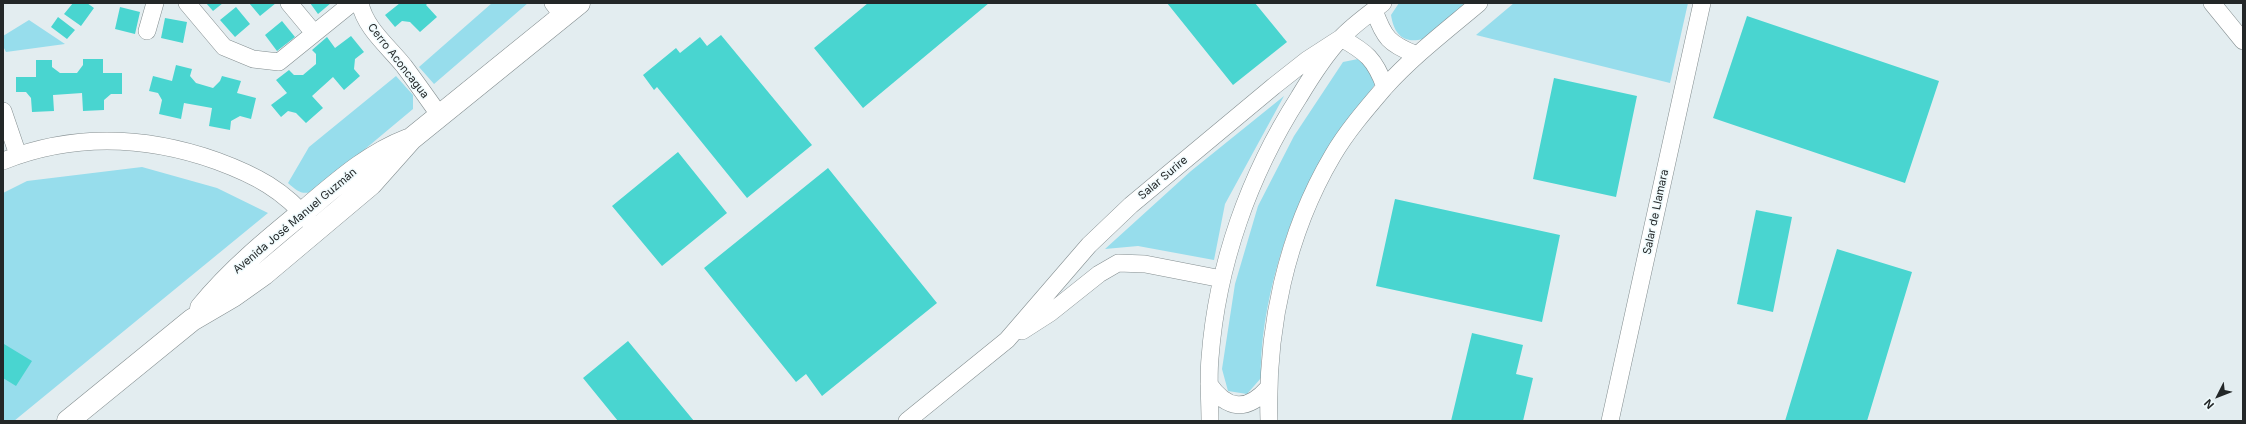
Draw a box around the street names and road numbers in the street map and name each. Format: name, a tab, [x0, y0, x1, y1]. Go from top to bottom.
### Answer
street label: Cerro Aconcagua	[365, 21, 431, 101]
street label: Salar Surire	[1136, 154, 1190, 202]
street label: Avenida José Manuel Guzmán	[231, 165, 359, 277]
street label: Salar de Llamara	[1641, 168, 1671, 256]

